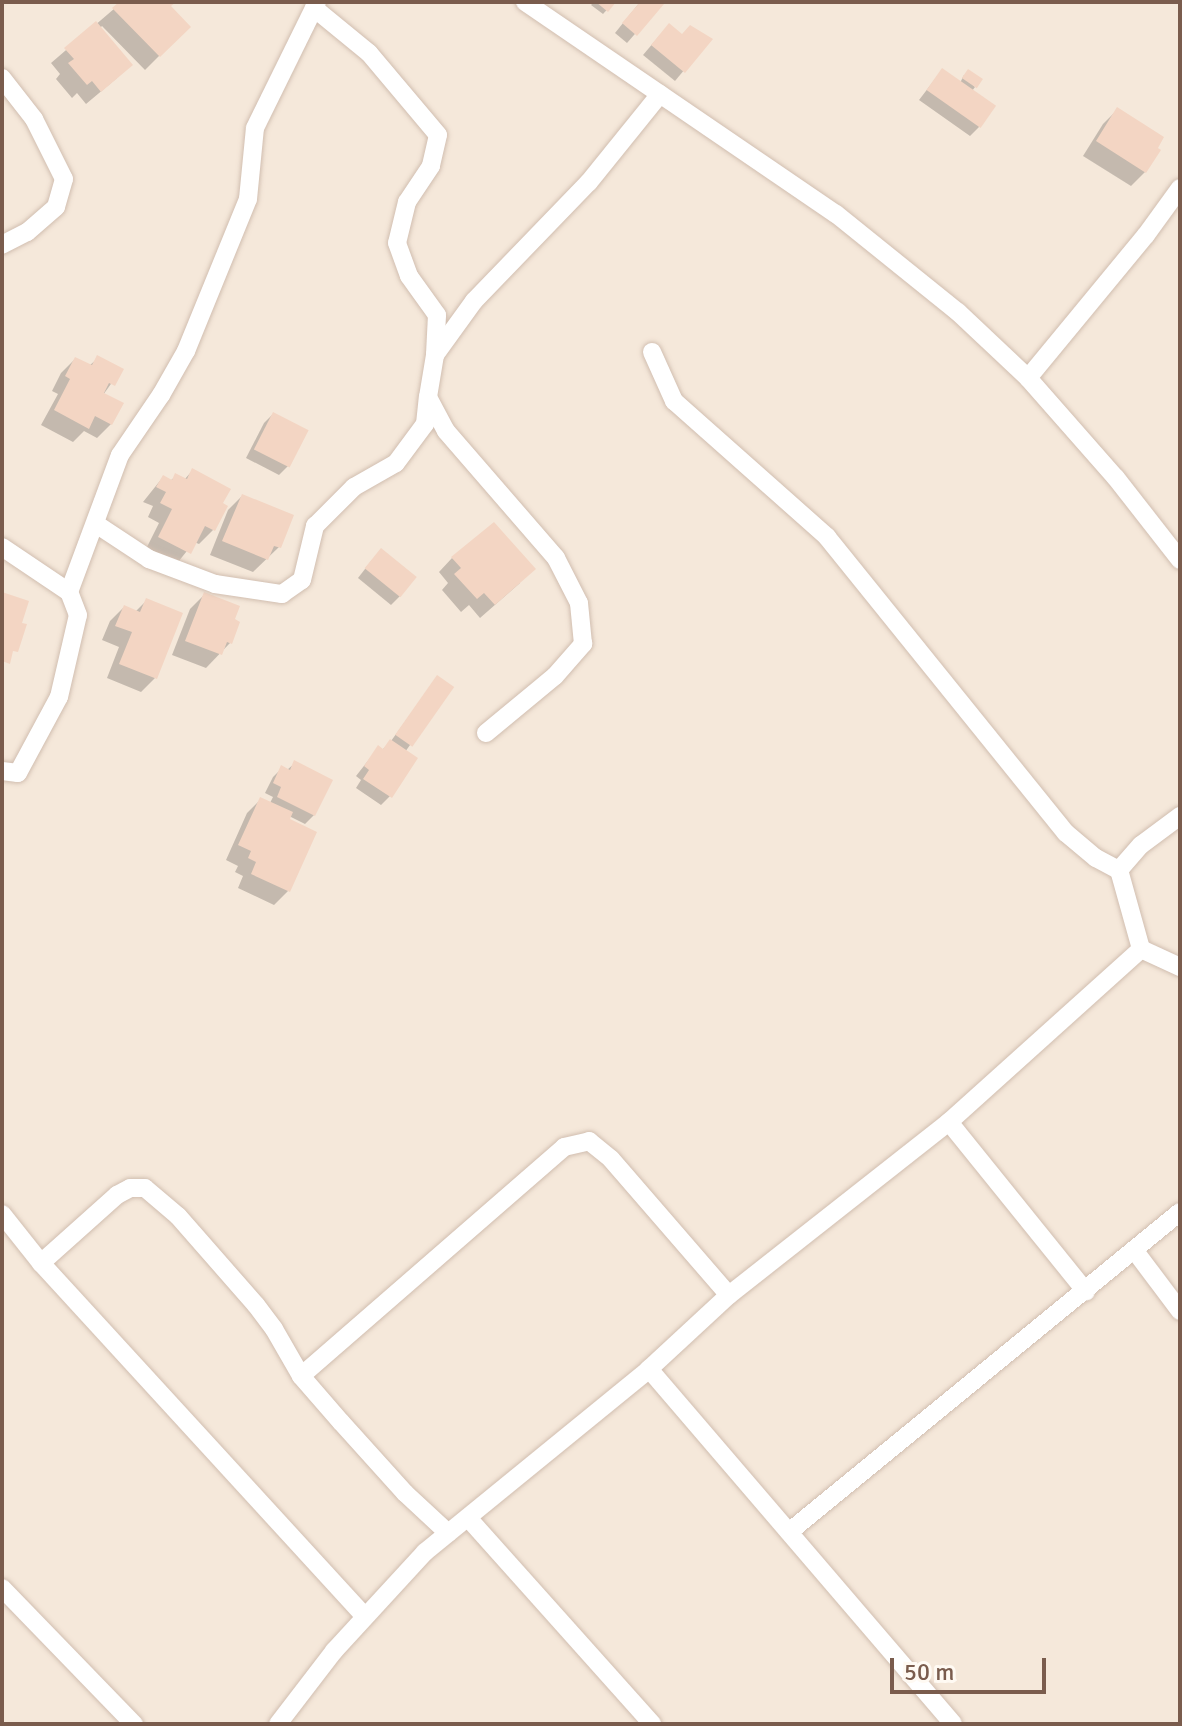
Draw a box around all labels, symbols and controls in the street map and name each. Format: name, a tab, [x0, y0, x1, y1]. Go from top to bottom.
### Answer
scale bar	[894, 1642, 1050, 1692]
text: 50 m	[904, 1657, 954, 1687]

